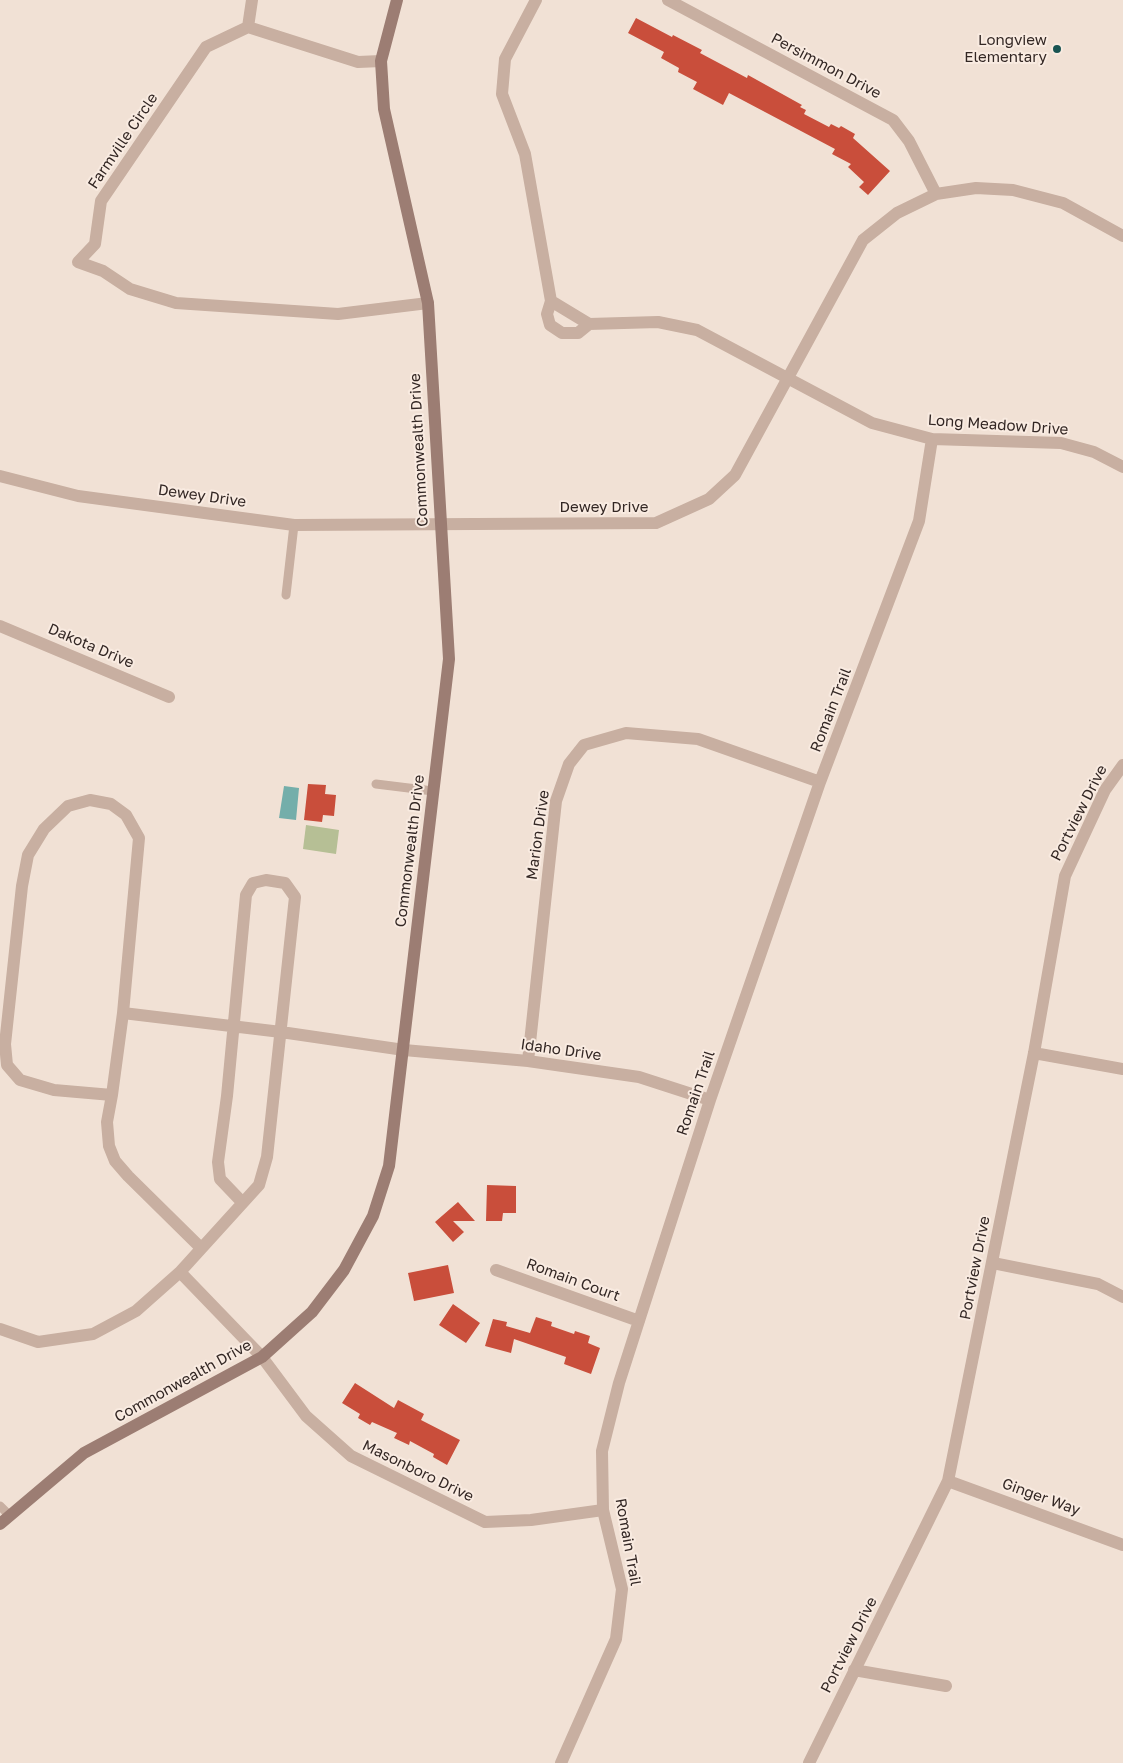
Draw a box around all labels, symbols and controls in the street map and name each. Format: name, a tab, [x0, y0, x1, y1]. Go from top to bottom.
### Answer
street label: Persimmon Drive	[768, 29, 884, 103]
place label: Longview Elementary	[964, 31, 1047, 66]
marker: Longview Elementary	[1051, 43, 1063, 55]
street label: Farmville Circle	[84, 90, 162, 192]
street label: Commonwealth Drive	[406, 373, 432, 527]
street label: Long Meadow Drive	[927, 411, 1069, 439]
street label: Dewey Drive	[157, 481, 247, 511]
street label: Dewey Drive	[560, 498, 648, 516]
street label: Dakota Drive	[45, 620, 137, 672]
street label: Romain Trail	[807, 665, 855, 755]
street label: Portview Drive	[1047, 762, 1111, 864]
street label: Commonwealth Drive	[392, 774, 428, 928]
street label: Marion Drive	[523, 789, 553, 881]
street label: Idaho Drive	[519, 1035, 603, 1065]
street label: Romain Trail	[673, 1048, 719, 1138]
street label: Portview Drive	[956, 1215, 994, 1321]
street label: Romain Court	[524, 1255, 622, 1305]
street label: Commonwealth Drive	[111, 1336, 255, 1426]
street label: Masonboro Drive	[360, 1436, 476, 1506]
street label: Ginger Way	[1000, 1475, 1082, 1519]
street label: Romain Trail	[611, 1497, 645, 1587]
street label: Portview Drive	[817, 1594, 881, 1696]

